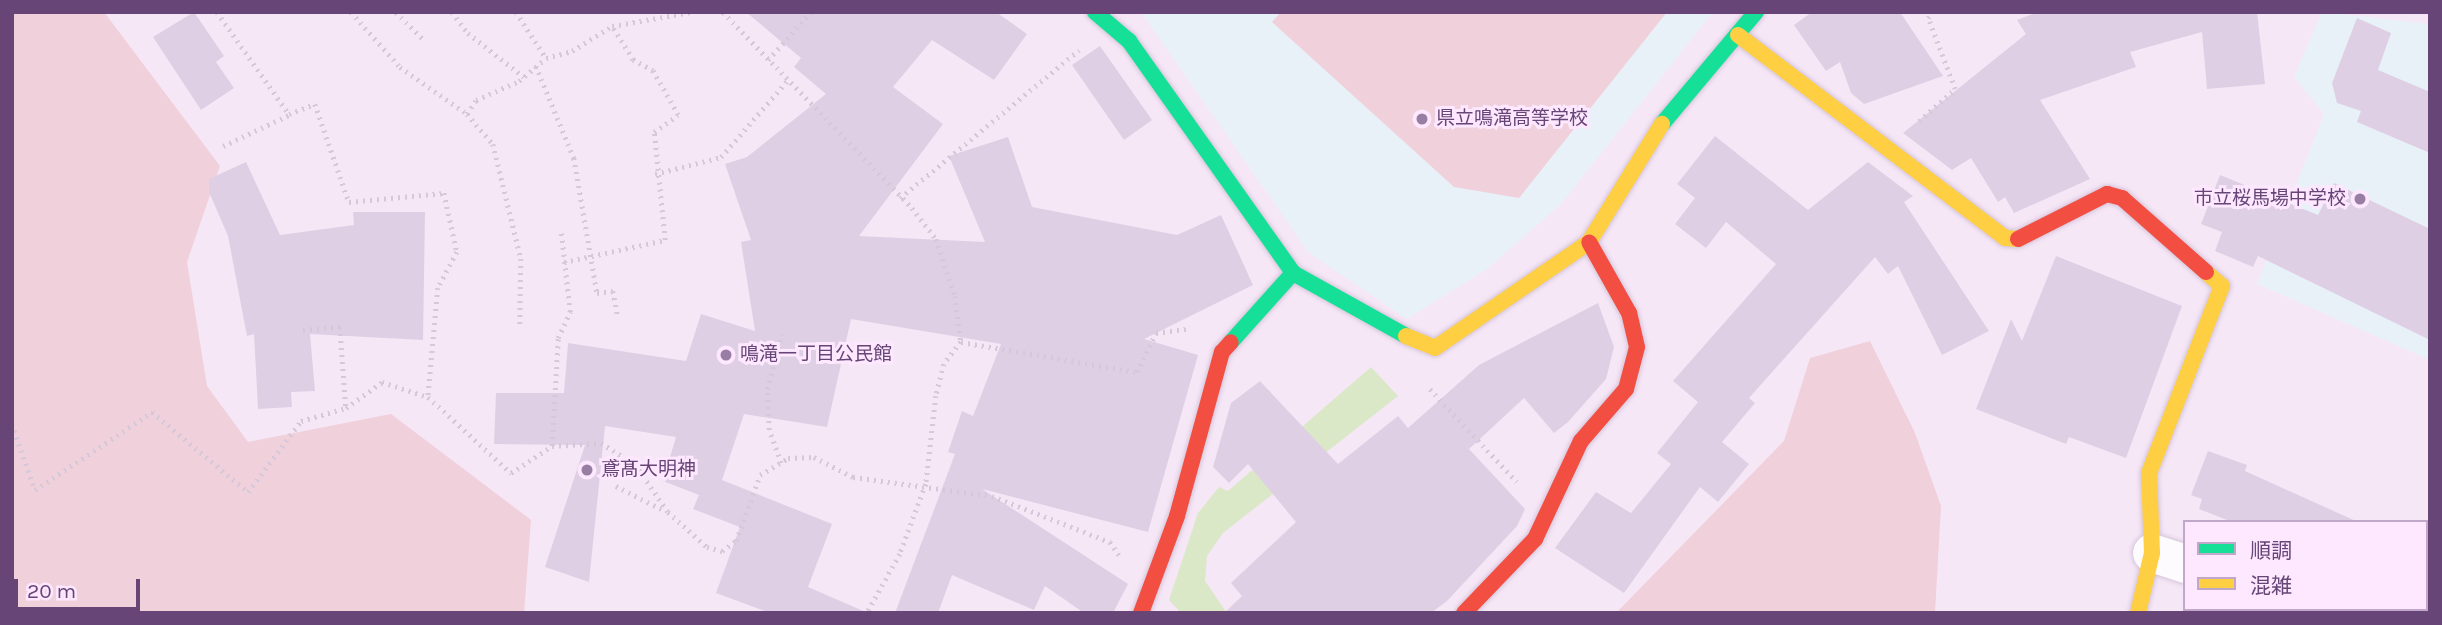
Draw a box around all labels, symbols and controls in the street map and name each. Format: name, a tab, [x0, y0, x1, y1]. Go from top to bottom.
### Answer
place label: 県立鳴滝高等学校	[1436, 108, 1588, 130]
marker: 県立鳴滝高等学校	[1414, 111, 1430, 127]
place label: 市立桜馬場中学校	[2194, 188, 2346, 210]
marker: 市立桜馬場中学校	[2352, 191, 2368, 207]
place label: 鳴滝一丁目公民館	[740, 344, 892, 366]
marker: 鳴滝一丁目公民館	[718, 347, 734, 363]
place label: 鳶髙大明神	[601, 459, 696, 481]
marker: 鳶髙大明神	[579, 462, 595, 478]
legend	[2183, 520, 2428, 611]
text: 順調	[2250, 539, 2292, 563]
scale bar	[18, 566, 144, 610]
text: 混雑	[2250, 574, 2292, 598]
text: 20 m	[27, 579, 76, 603]

